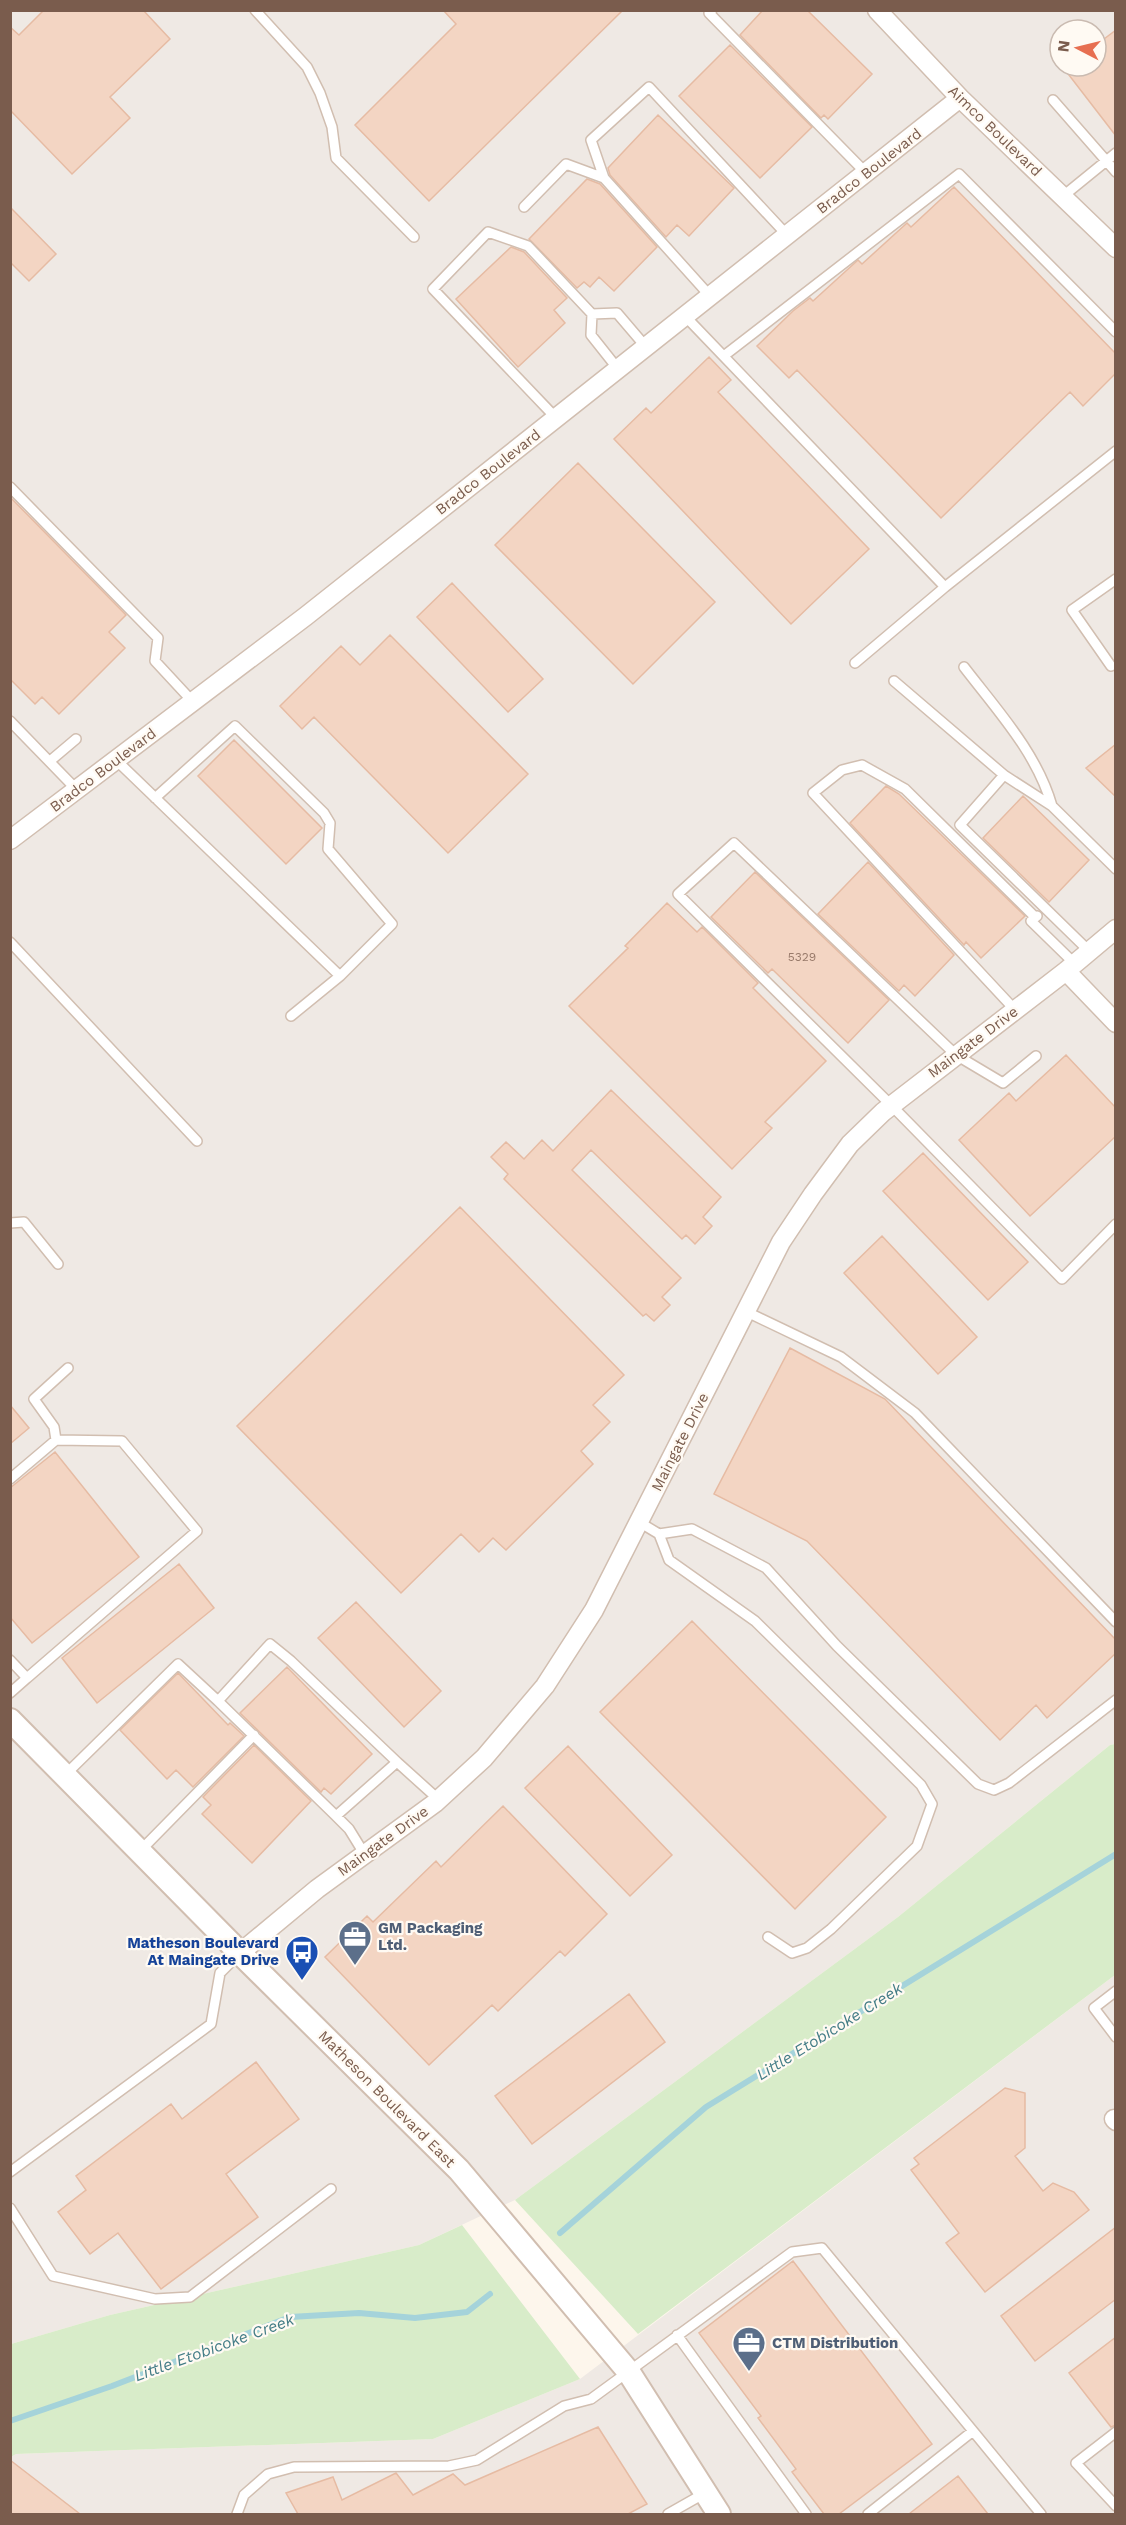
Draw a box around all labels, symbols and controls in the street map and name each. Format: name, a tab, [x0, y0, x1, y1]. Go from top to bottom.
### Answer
north arrow	[1048, 18, 1108, 78]
text: N	[1053, 39, 1074, 53]
street label: Aimco Boulevard	[944, 82, 1046, 180]
street label: Bradco Boulevard	[813, 124, 925, 218]
street label: Bradco Boulevard	[432, 425, 544, 519]
street label: Bradco Boulevard	[46, 724, 160, 816]
house number: 5329	[788, 950, 816, 964]
street label: Maingate Drive	[924, 1002, 1022, 1082]
street label: Maingate Drive	[647, 1390, 713, 1494]
street label: Maingate Drive	[334, 1802, 432, 1880]
office icon: GM Packaging Ltd.	[337, 1919, 373, 1966]
place label: GM Packaging Ltd.	[378, 1919, 483, 1954]
place label: Matheson Boulevard At Maingate Drive	[127, 1934, 279, 1969]
bus stop icon: Matheson Boulevard At Maingate Drive	[284, 1934, 320, 1981]
water label: Little Etobicoke Creek	[753, 1978, 907, 2084]
street label: Matheson Boulevard East	[315, 2027, 460, 2172]
water label: Little Etobicoke Creek	[132, 2309, 298, 2385]
office icon: CTM Distribution	[731, 2325, 767, 2372]
place label: CTM Distribution	[772, 2334, 898, 2352]

